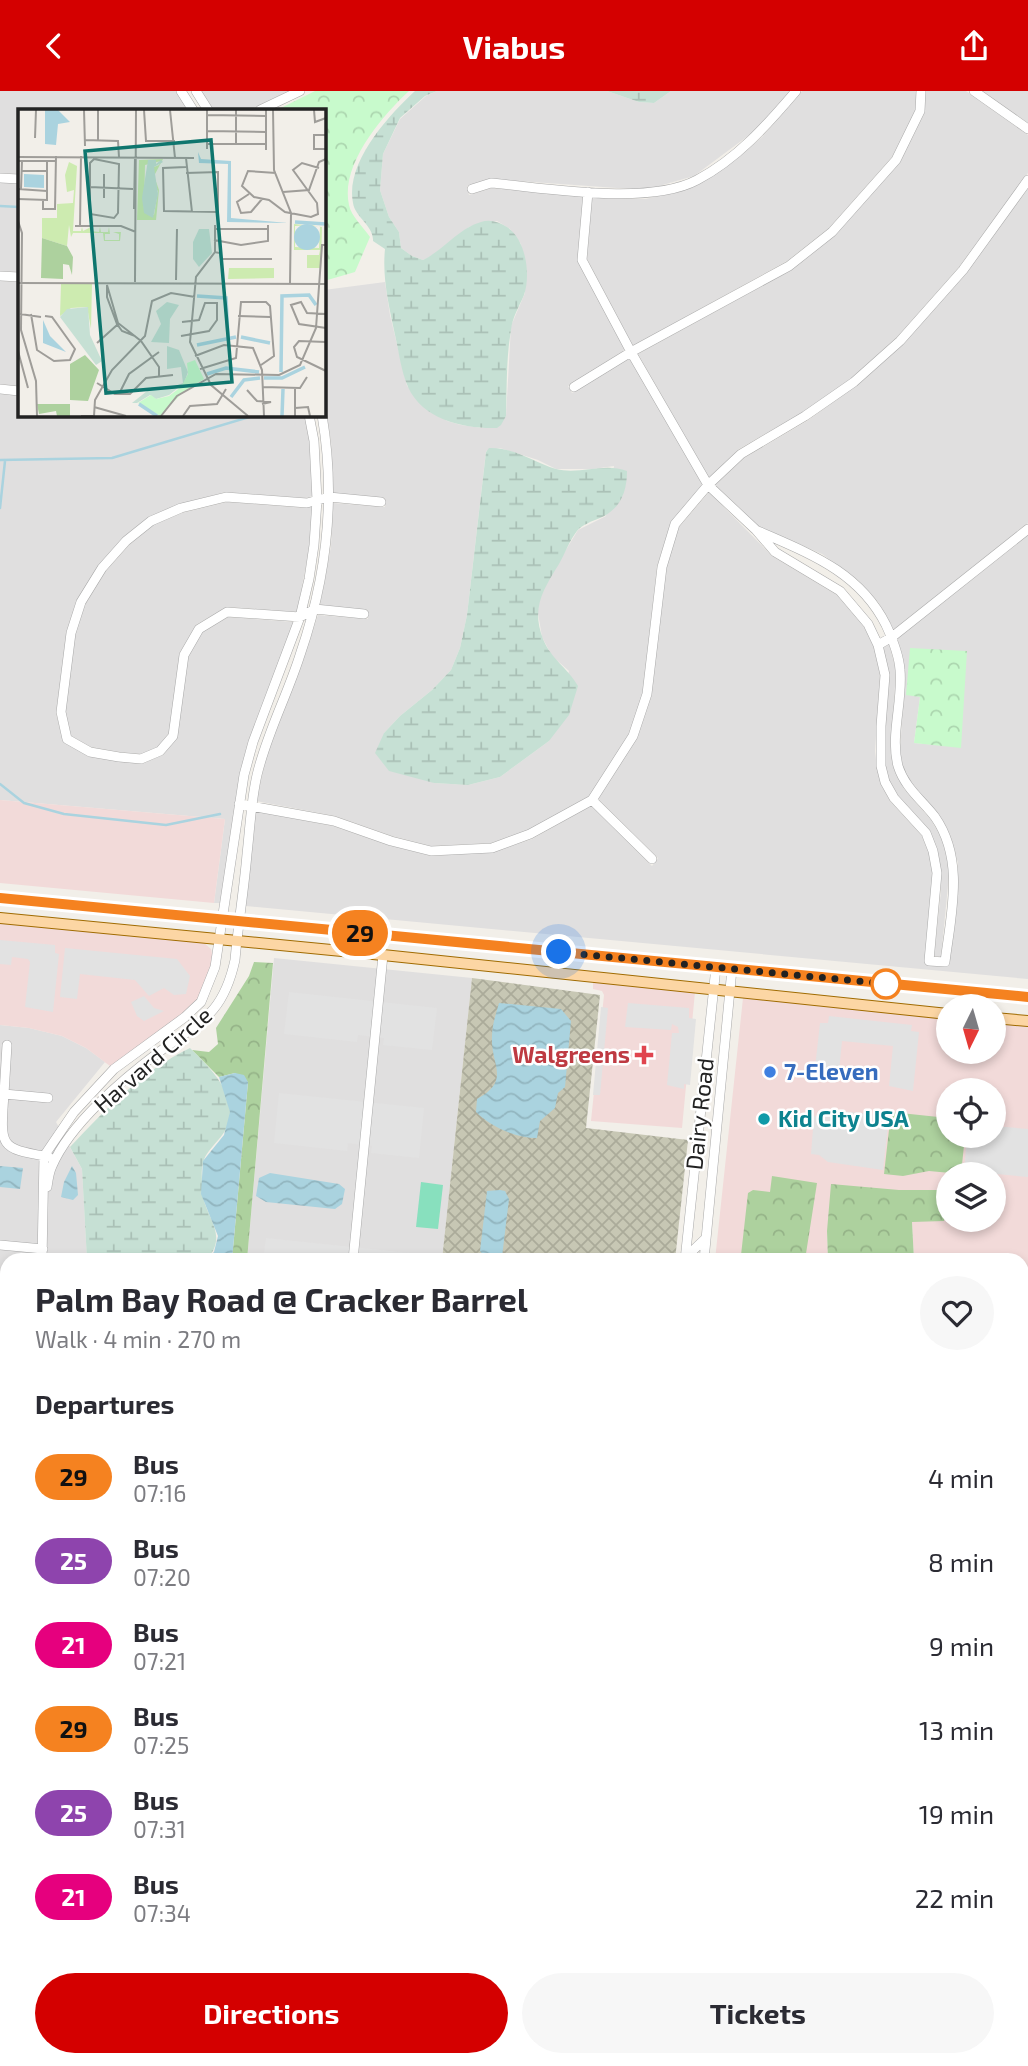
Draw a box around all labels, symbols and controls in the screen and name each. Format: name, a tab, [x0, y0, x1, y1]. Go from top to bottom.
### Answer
icon: back	[35, 27, 73, 65]
text: Viabus	[463, 27, 565, 65]
icon: share	[955, 27, 993, 65]
inset map	[18, 109, 326, 417]
line badge: 29	[328, 910, 392, 956]
text: 29	[346, 918, 374, 947]
your location	[541, 934, 576, 969]
unlabelled marker	[871, 969, 901, 999]
north arrow	[936, 994, 1006, 1064]
map controls	[936, 994, 1006, 1232]
street label: Harvard Circle	[88, 1000, 217, 1118]
place label: Walgreens	[512, 1040, 630, 1068]
marker: Walgreens	[636, 1047, 652, 1063]
street label: Dairy Road	[679, 1056, 719, 1171]
place label: 7-Eleven	[784, 1057, 879, 1085]
marker: 7-Eleven	[762, 1064, 778, 1080]
button: locate	[936, 1078, 1006, 1148]
place label: Kid City USA	[778, 1104, 909, 1132]
marker: Kid City USA	[756, 1111, 772, 1127]
button: layers	[936, 1162, 1006, 1232]
button: heart	[920, 1276, 994, 1350]
text: Palm Bay Road @ Cracker Barrel	[35, 1279, 528, 1319]
text: Walk · 4 min · 270 m	[35, 1325, 241, 1353]
text: Departures	[35, 1388, 174, 1419]
text: Bus	[133, 1448, 179, 1479]
text: 29	[59, 1462, 88, 1491]
text: 4 min	[928, 1462, 994, 1493]
text: 07:16	[133, 1479, 186, 1507]
text: Bus	[133, 1532, 179, 1563]
text: 25	[60, 1546, 87, 1575]
text: 8 min	[928, 1546, 994, 1577]
text: 07:20	[133, 1563, 191, 1591]
text: Bus	[133, 1616, 179, 1647]
text: 21	[61, 1630, 86, 1659]
text: 9 min	[929, 1630, 994, 1661]
text: 07:21	[133, 1647, 186, 1675]
text: Bus	[133, 1700, 179, 1731]
text: 29	[59, 1714, 88, 1743]
text: 13 min	[919, 1714, 994, 1745]
text: 07:25	[133, 1731, 189, 1759]
text: Bus	[133, 1784, 179, 1815]
text: 25	[60, 1798, 87, 1827]
text: 19 min	[919, 1798, 994, 1829]
text: 07:31	[133, 1815, 186, 1843]
text: Bus	[133, 1868, 179, 1899]
text: 21	[61, 1882, 86, 1911]
text: 22 min	[915, 1882, 994, 1913]
text: 07:34	[133, 1899, 191, 1927]
button: Directions	[35, 1973, 508, 2053]
button: Tickets	[522, 1973, 994, 2053]

